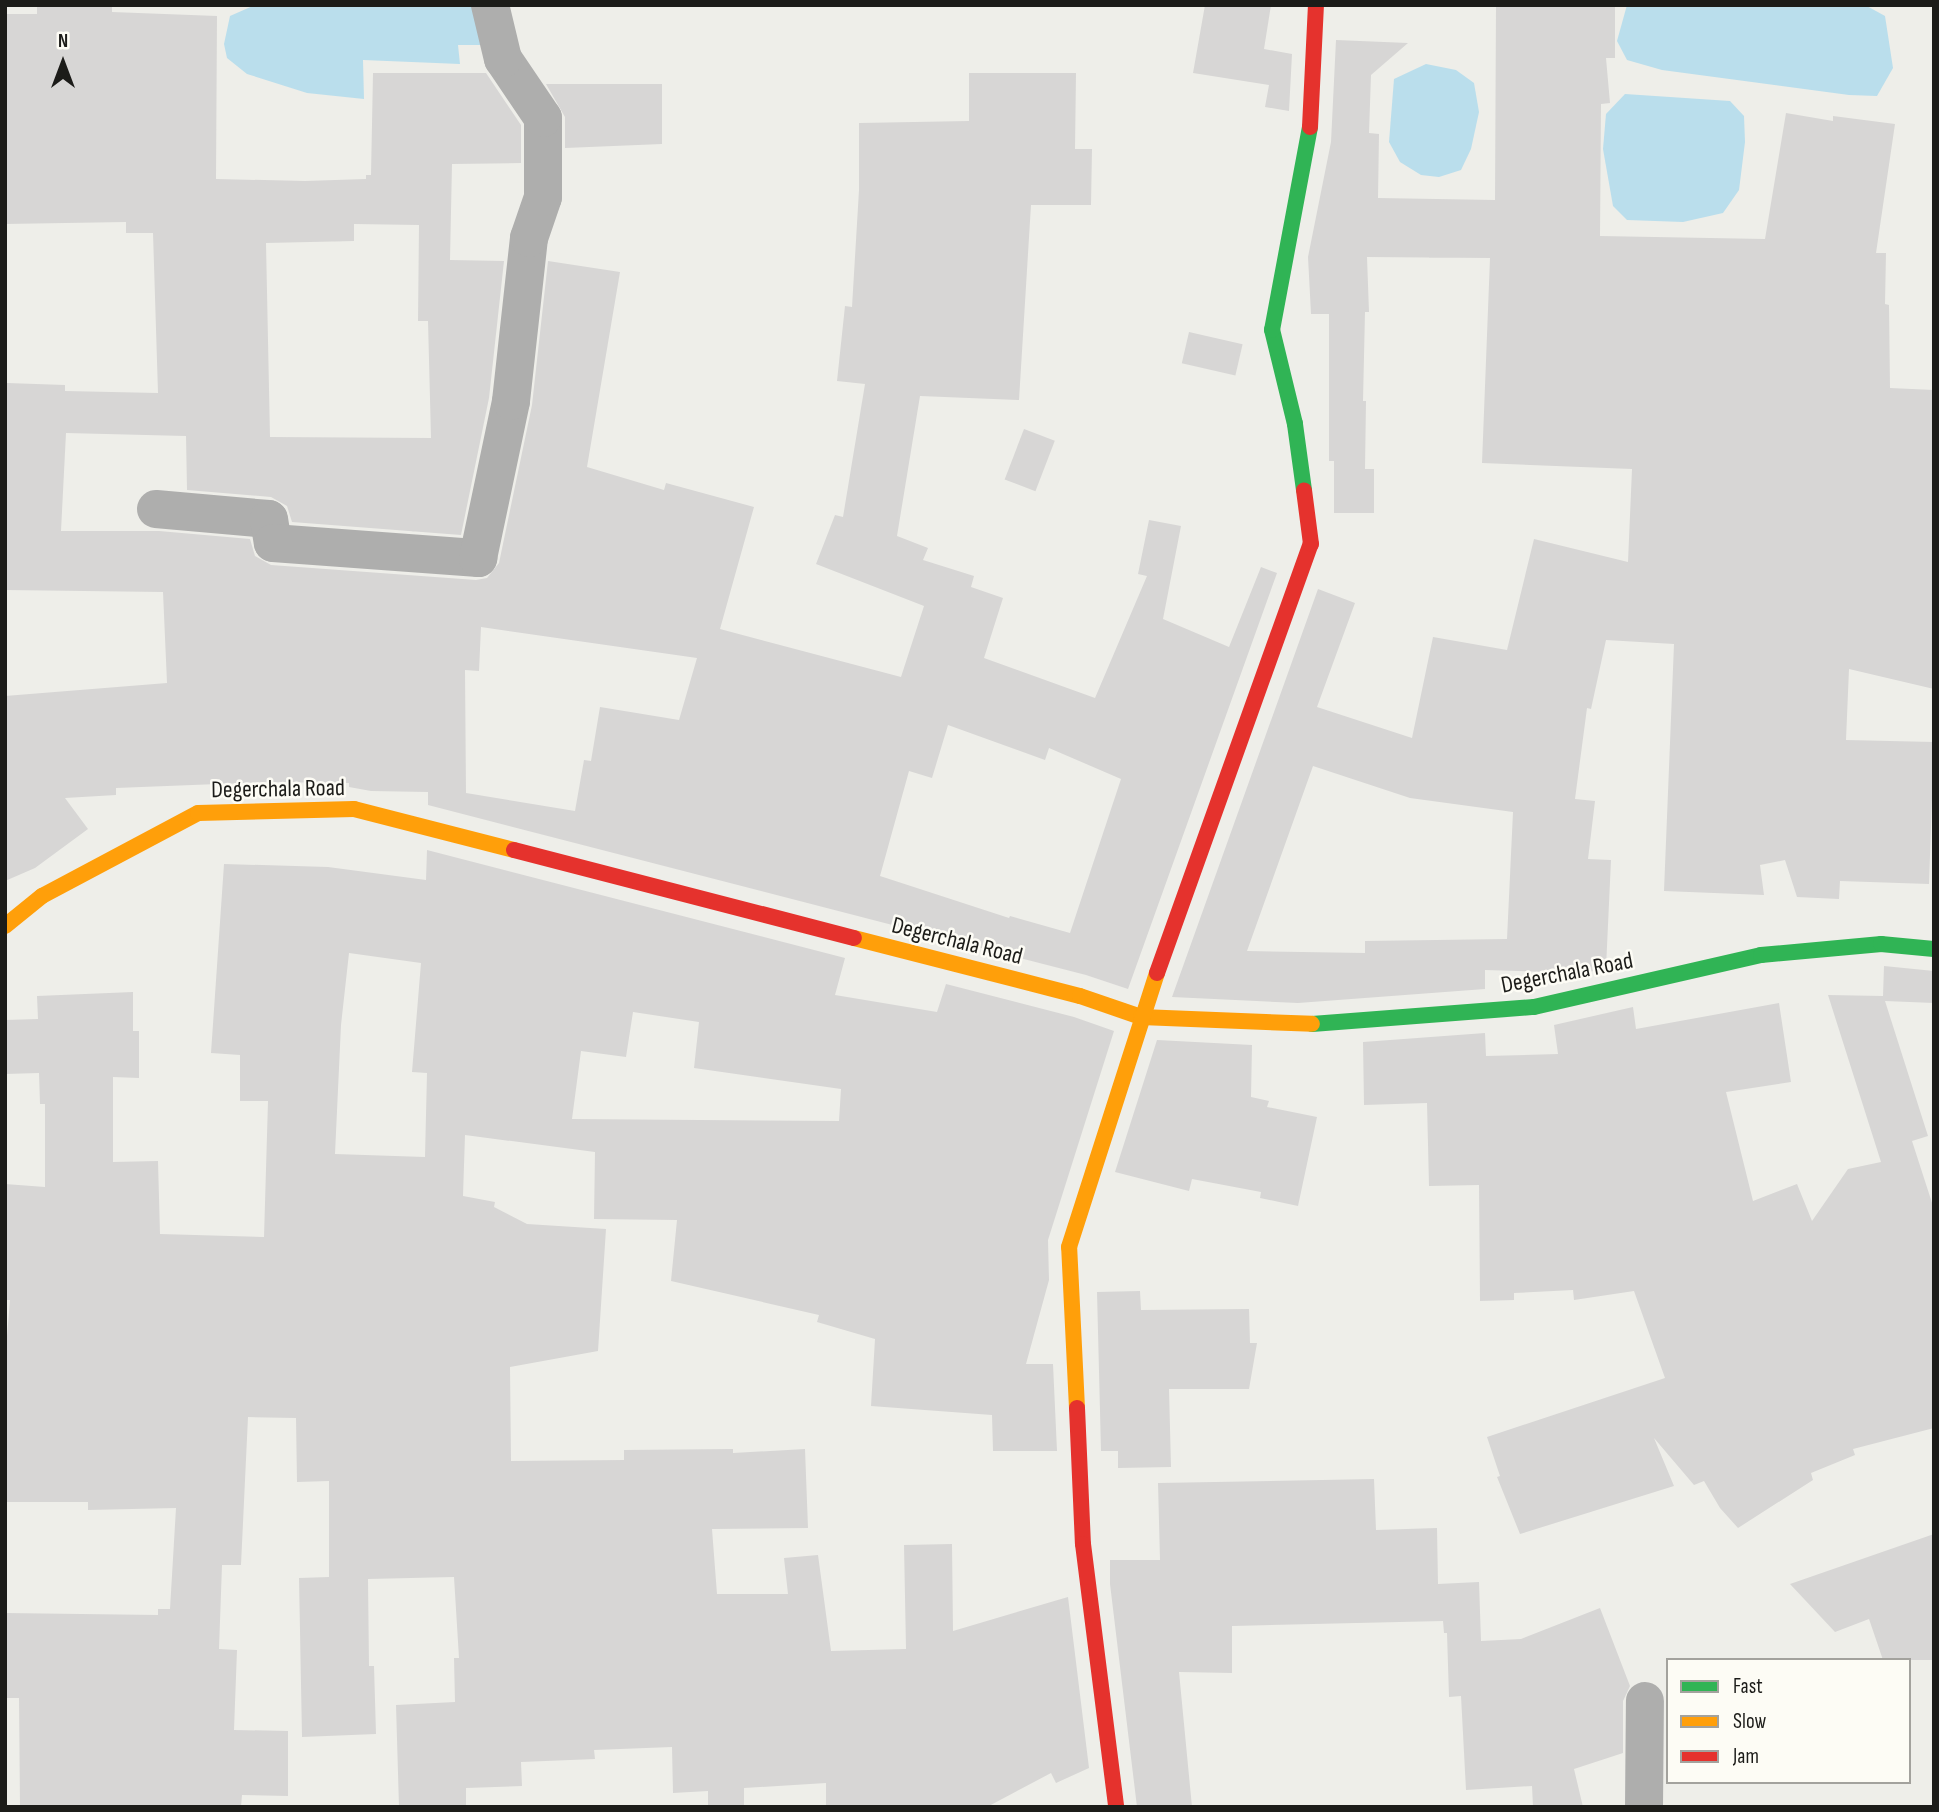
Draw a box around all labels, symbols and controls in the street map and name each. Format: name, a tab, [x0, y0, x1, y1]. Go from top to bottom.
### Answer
north arrow	[28, 28, 98, 98]
text: N	[58, 30, 68, 53]
street label: Degerchala Road	[211, 773, 345, 805]
street label: Degerchala Road	[889, 911, 1025, 971]
street label: Degerchala Road	[1499, 946, 1635, 1000]
legend	[1666, 1658, 1911, 1784]
text: Fast	[1733, 1674, 1763, 1699]
text: Slow	[1733, 1709, 1766, 1734]
text: Jam	[1733, 1744, 1759, 1769]

